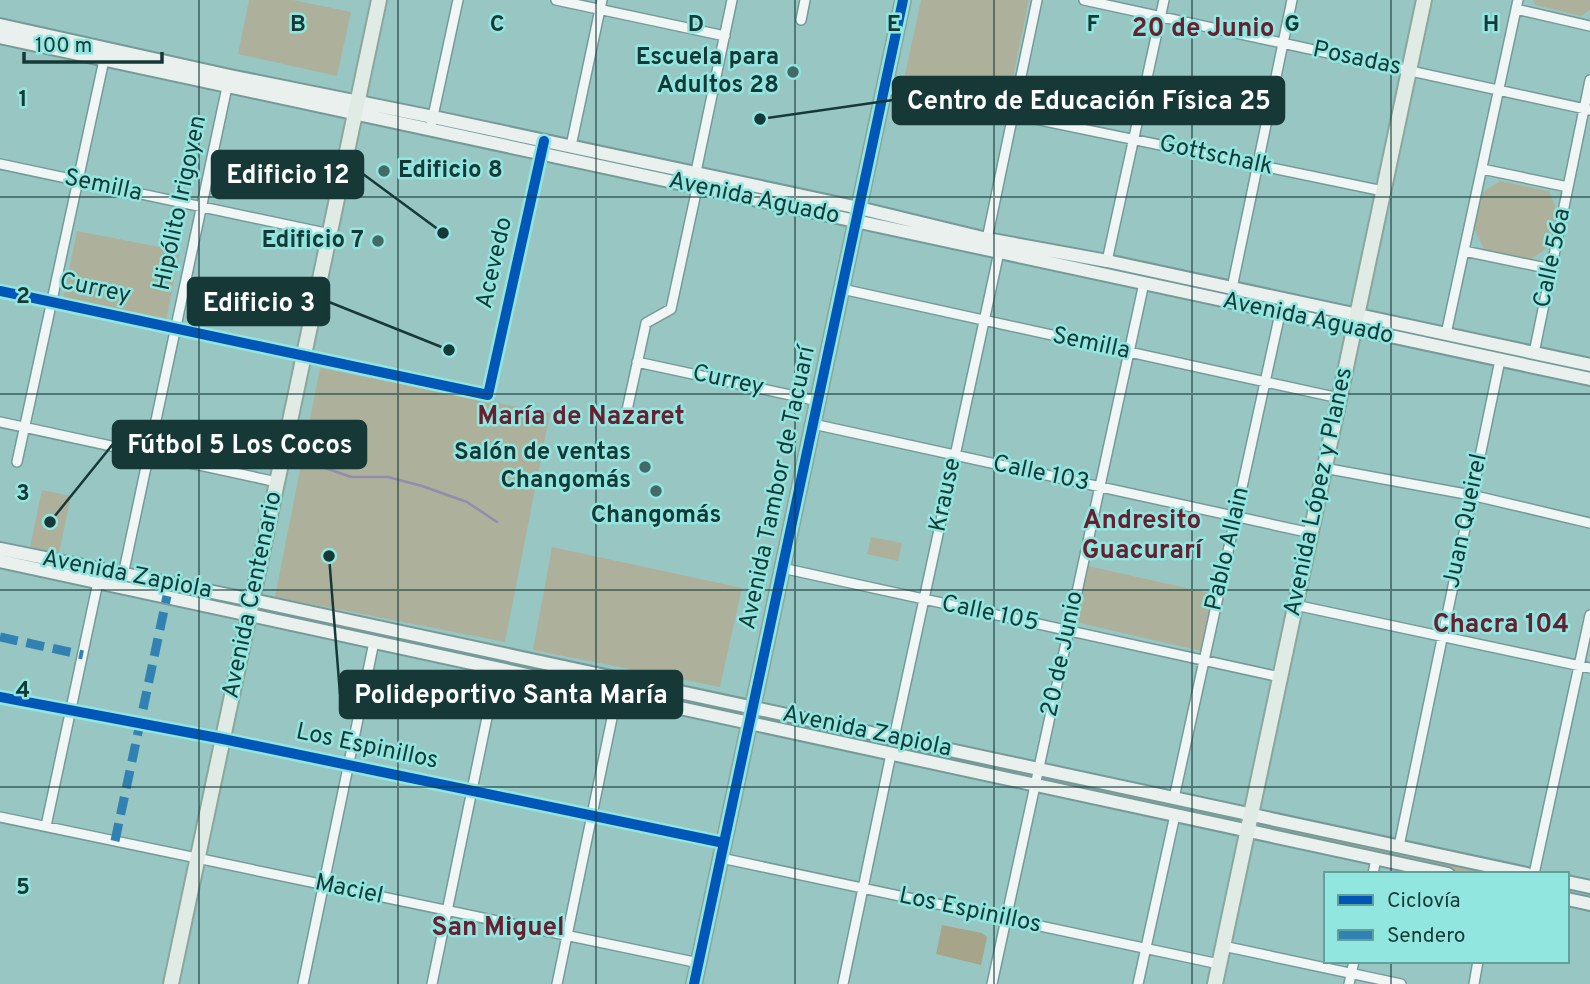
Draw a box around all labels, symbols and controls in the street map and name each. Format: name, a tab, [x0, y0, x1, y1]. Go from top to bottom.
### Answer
text: B	[290, 11, 306, 40]
text: C	[490, 11, 504, 40]
text: D	[688, 11, 704, 40]
text: E	[887, 11, 901, 40]
text: F	[1086, 11, 1100, 40]
text: G	[1284, 11, 1300, 40]
text: H	[1483, 11, 1499, 40]
district label: 20 de Junio	[1132, 13, 1274, 46]
scale bar	[24, 21, 163, 65]
text: 100 m	[35, 33, 92, 60]
street label: Posadas	[1310, 35, 1404, 83]
place label: Escuela para Adultos 28	[636, 43, 779, 101]
marker: Escuela para Adultos 28	[785, 64, 801, 80]
callout: Centro de Educación Física 25	[893, 77, 1284, 124]
text: 1	[18, 86, 28, 115]
text: Centro de Educación Física 25	[907, 86, 1271, 119]
street label: Hipólito Irigoyen	[148, 113, 214, 293]
street label: Gottschalk	[1156, 129, 1276, 183]
callout: Edificio 12	[212, 151, 363, 198]
place label: Edificio 8	[398, 156, 503, 186]
text: Edificio 12	[226, 160, 350, 193]
street label: Semilla	[61, 163, 145, 209]
marker: Edificio 8	[376, 163, 392, 179]
street label: Avenida Aguado	[666, 166, 842, 232]
street label: Calle 56a	[1528, 205, 1578, 311]
street label: Acevedo	[470, 214, 520, 312]
place label: Edificio 7	[261, 226, 364, 256]
marker: Edificio 7	[370, 233, 386, 249]
street label: Currey	[57, 267, 133, 311]
callout: Edificio 3	[188, 278, 329, 325]
text: 2	[16, 283, 30, 312]
street label: Avenida Aguado	[1220, 286, 1396, 352]
text: Edificio 3	[203, 288, 315, 321]
street label: Semilla	[1049, 321, 1133, 367]
street label: Avenida Tambor de Tacuarí	[733, 342, 823, 632]
street label: Currey	[690, 359, 766, 403]
street label: Avenida López y Planes	[1278, 365, 1360, 619]
district label: María de Nazaret	[477, 401, 685, 434]
callout: Fútbol 5 Los Cocos	[113, 421, 366, 468]
text: Fútbol 5 Los Cocos	[127, 430, 353, 463]
place label: Salón de ventas Changomás	[454, 438, 631, 496]
street label: Calle 103	[990, 449, 1092, 499]
street label: Juan Queirel	[1437, 451, 1495, 591]
street label: Krause	[924, 455, 968, 535]
marker: Salón de ventas Changomás	[637, 459, 653, 475]
text: 3	[16, 480, 30, 509]
marker: Changomás	[648, 483, 664, 499]
street label: Pablo Allain	[1199, 484, 1257, 614]
street label: Avenida Centenario	[216, 489, 290, 701]
place label: Changomás	[591, 501, 721, 531]
district label: Andresito Guacurarí	[1082, 505, 1204, 568]
street label: Avenida Zapiola	[40, 544, 214, 606]
street label: 20 de Junio	[1035, 588, 1091, 720]
street label: Calle 105	[939, 589, 1041, 639]
district label: Chacra 104	[1433, 609, 1569, 642]
callout: Polideportivo Santa María	[340, 671, 682, 718]
text: 4	[16, 677, 30, 706]
text: Polideportivo Santa María	[354, 680, 668, 713]
street label: Avenida Zapiola	[780, 699, 954, 765]
street label: Los Espinillos	[293, 717, 441, 777]
street label: Maciel	[312, 868, 386, 912]
legend	[1324, 872, 1569, 963]
text: 5	[16, 874, 30, 903]
street label: Los Espinillos	[896, 881, 1044, 941]
text: Ciclovía	[1387, 888, 1461, 915]
district label: San Miguel	[431, 912, 565, 945]
text: Sendero	[1387, 923, 1466, 950]

